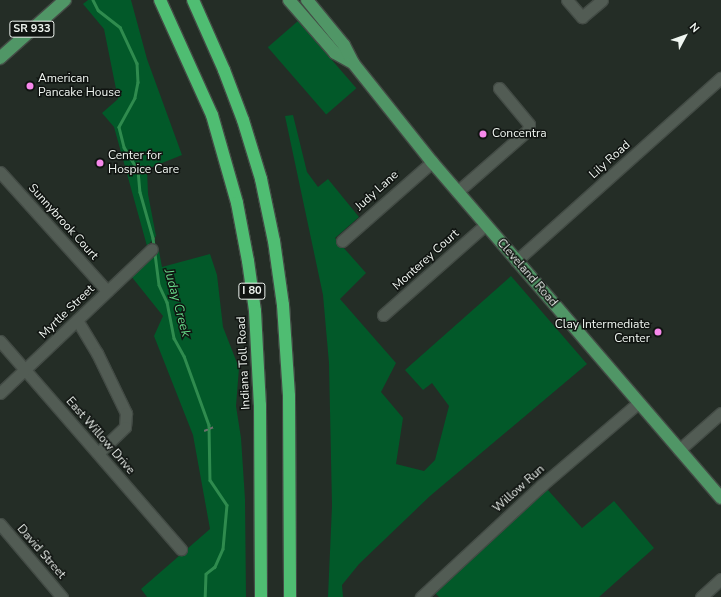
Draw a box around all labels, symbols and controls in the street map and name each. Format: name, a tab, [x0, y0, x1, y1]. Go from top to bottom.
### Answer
north arrow	[665, 16, 705, 56]
road number: SR 933	[9, 20, 55, 38]
text: N	[686, 20, 703, 36]
place label: American Pancake House	[38, 72, 120, 100]
marker: American Pancake House	[25, 81, 35, 91]
place label: Concentra	[492, 127, 547, 141]
marker: Concentra	[477, 128, 489, 140]
street label: Lily Road	[587, 138, 633, 182]
place label: Center for Hospice Care	[108, 149, 179, 177]
marker: Center for Hospice Care	[95, 158, 105, 168]
street label: Judy Lane	[353, 168, 401, 214]
street label: Sunnybrook Court	[25, 181, 101, 263]
street label: Monterey Court	[390, 227, 462, 293]
street label: Cleveland Road	[494, 236, 560, 310]
water label: Juday Creek	[160, 267, 194, 339]
street label: Myrtle Street	[36, 282, 98, 342]
road number: I 80	[238, 282, 266, 300]
street label: Indiana Toll Road	[234, 316, 254, 410]
place label: Clay Intermediate Center	[555, 318, 650, 346]
marker: Clay Intermediate Center	[653, 327, 663, 337]
street label: East Willow Drive	[63, 394, 137, 478]
street label: Willow Run	[490, 462, 548, 516]
street label: David Street	[14, 522, 68, 582]

